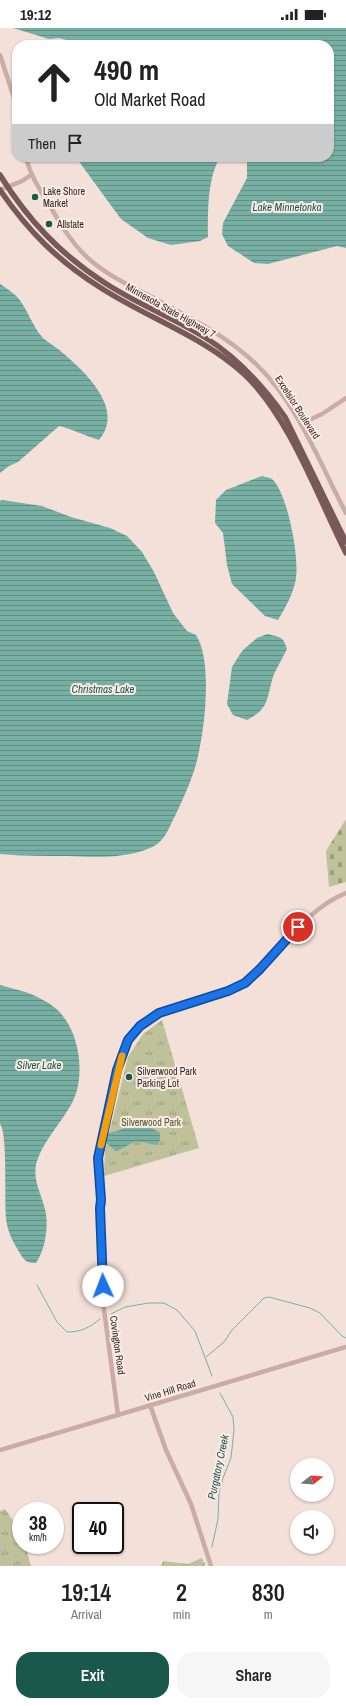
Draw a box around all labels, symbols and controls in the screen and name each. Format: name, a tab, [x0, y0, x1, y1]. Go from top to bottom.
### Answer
text: 19:12	[20, 4, 51, 25]
text: 490 m	[94, 51, 159, 89]
icon: ahead	[28, 56, 80, 108]
text: Old Market Road	[94, 87, 206, 112]
icon: arrive	[64, 132, 86, 154]
text: Then	[28, 133, 56, 154]
place label: Lake Shore Market	[43, 185, 85, 210]
marker: Lake Shore Market	[30, 192, 40, 202]
water label: Lake Minnetonka	[252, 200, 322, 214]
place label: Allstate	[56, 218, 84, 231]
marker: Allstate	[44, 219, 54, 229]
street label: Minnesota State Highway 7	[124, 280, 218, 341]
street label: Excelsior Boulevard	[272, 373, 323, 441]
water label: Christmas Lake	[71, 682, 135, 696]
pin	[281, 910, 315, 944]
icon: arrive	[287, 916, 309, 938]
water label: Silver Lake	[16, 1058, 62, 1072]
place label: Silverwood Park Parking Lot	[137, 1065, 198, 1090]
marker: Silverwood Park Parking Lot	[124, 1072, 134, 1082]
park label: Silverwood Park	[121, 1116, 182, 1129]
position arrow	[82, 1265, 124, 1307]
street label: Covington Road	[107, 1315, 128, 1375]
street label: Vine Hill Road	[143, 1377, 197, 1404]
water label: Purgatory Creek	[204, 1433, 232, 1501]
north arrow	[290, 1458, 334, 1502]
map controls	[290, 1458, 334, 1554]
speed limit sign: 40	[72, 1502, 124, 1554]
text: 38	[29, 1509, 47, 1536]
button: sound	[290, 1510, 334, 1554]
text: km/h	[29, 1531, 47, 1544]
text: 19:14	[61, 1576, 111, 1608]
text: 2	[176, 1576, 187, 1608]
text: 830	[252, 1576, 285, 1608]
text: Arrival	[71, 1606, 102, 1623]
text: min	[173, 1606, 190, 1623]
text: m	[264, 1606, 273, 1623]
button: Exit	[16, 1652, 169, 1698]
button: Share	[177, 1652, 330, 1698]

